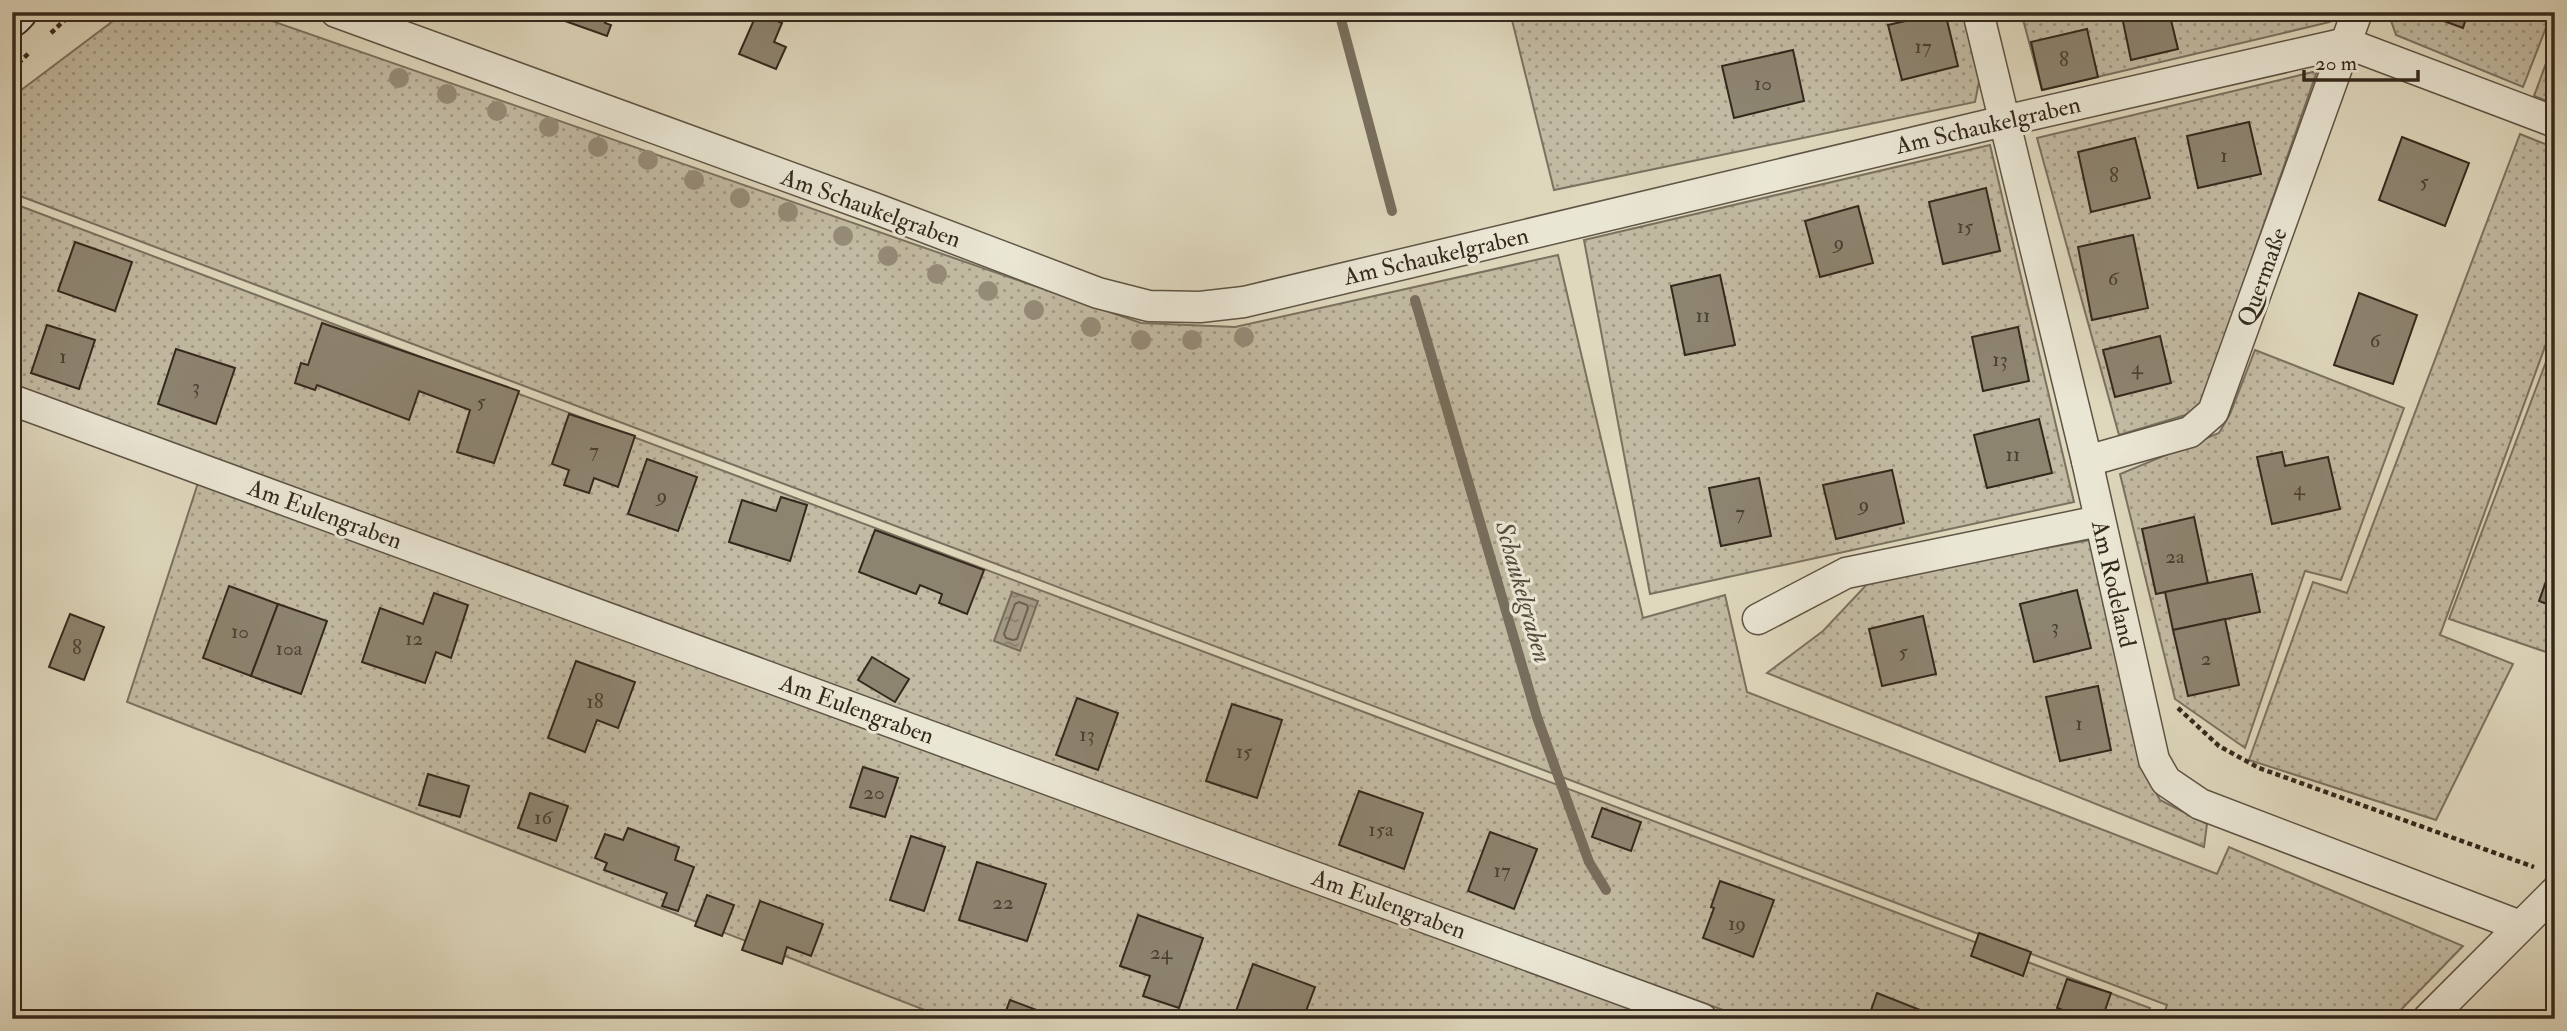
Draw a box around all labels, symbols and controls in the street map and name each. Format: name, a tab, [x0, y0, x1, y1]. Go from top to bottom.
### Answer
house number: 17	[1914, 33, 1932, 60]
scale bar	[2304, 38, 2418, 82]
house number: 8	[2059, 46, 2069, 73]
text: 20 m	[2315, 50, 2357, 77]
house number: 10	[1754, 70, 1772, 97]
street label: Am Schaukelgraben	[1892, 89, 2084, 162]
house number: 1	[2220, 142, 2228, 169]
street label: Am Schaukelgraben	[776, 161, 965, 255]
house number: 8	[2109, 162, 2119, 189]
house number: 5	[2419, 168, 2429, 195]
house number: 15	[1957, 213, 1974, 240]
street label: Am Schaukelgraben	[1340, 220, 1532, 293]
street label: Quermaße	[2230, 223, 2295, 331]
house number: 9	[1832, 229, 1844, 256]
house number: 6	[2108, 265, 2120, 292]
house number: 11	[1696, 302, 1711, 329]
house number: 6	[2370, 327, 2382, 354]
house number: 1	[59, 343, 67, 370]
house number: 13	[1992, 346, 2008, 373]
house number: 4	[2131, 354, 2144, 381]
house number: 3	[192, 373, 200, 400]
house number: 5	[476, 388, 486, 415]
house number: 7	[589, 437, 599, 464]
house number: 11	[2006, 441, 2021, 468]
street label: Am Eulengraben	[243, 472, 406, 557]
house number: 4	[2293, 475, 2306, 502]
house number: 9	[655, 482, 667, 509]
house number: 9	[1857, 491, 1869, 518]
house number: 7	[1735, 499, 1745, 526]
water label: Schaukelgraben	[1487, 517, 1559, 667]
street label: Am Rodeland	[2084, 517, 2143, 651]
house number: 2a	[2165, 543, 2185, 570]
house number: 3	[2051, 613, 2059, 640]
house number: 10	[231, 618, 249, 645]
house number: 12	[405, 625, 423, 652]
house number: 8	[72, 634, 82, 661]
house number: 10a	[276, 635, 303, 662]
house number: 5	[1898, 638, 1908, 665]
house number: 2	[2201, 645, 2211, 672]
street label: Am Eulengraben	[775, 667, 938, 752]
house number: 18	[586, 688, 604, 715]
house number: 1	[2075, 710, 2083, 737]
house number: 13	[1079, 721, 1095, 748]
house number: 15	[1236, 738, 1253, 765]
house number: 20	[863, 779, 885, 806]
house number: 16	[534, 804, 553, 831]
house number: 15a	[1368, 816, 1394, 843]
house number: 17	[1493, 857, 1511, 884]
street label: Am Eulengraben	[1307, 862, 1470, 947]
house number: 22	[992, 889, 1014, 916]
house number: 19	[1728, 910, 1746, 937]
house number: 24	[1150, 939, 1174, 966]

